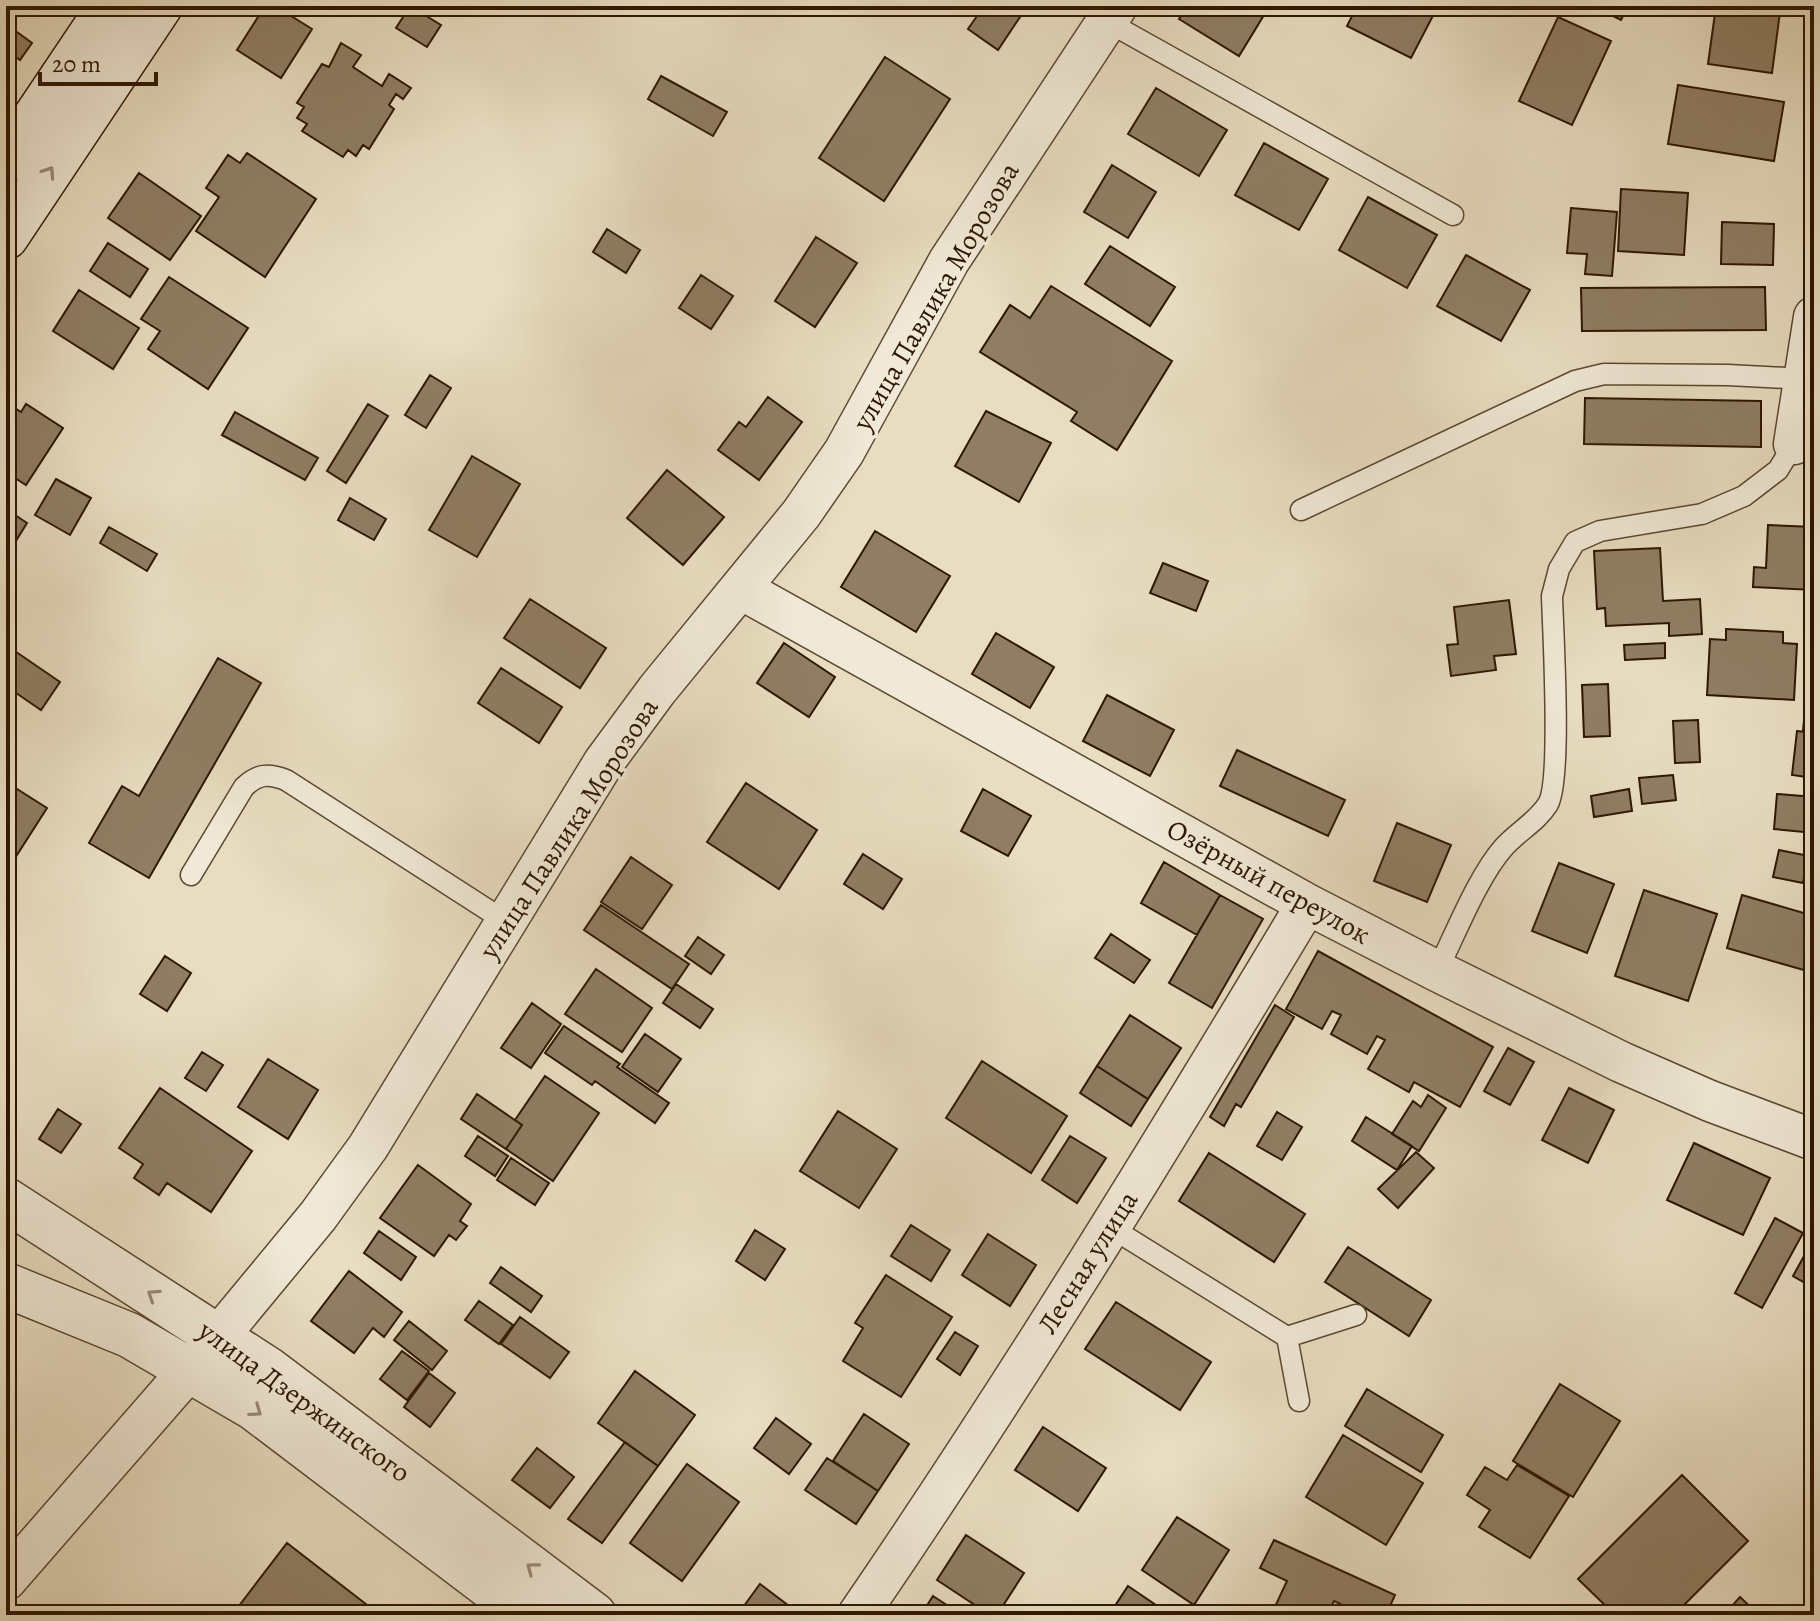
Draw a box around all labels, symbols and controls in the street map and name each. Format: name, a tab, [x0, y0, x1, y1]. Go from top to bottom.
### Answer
scale bar	[40, 36, 156, 86]
text: 20 m	[52, 48, 101, 80]
street label: улица Павлика Морозова	[843, 155, 1028, 438]
one-way arrow	[39, 167, 54, 181]
street label: улица Павлика Морозова	[470, 691, 668, 967]
street label: Озёрный переулок	[1160, 810, 1377, 954]
street label: Лесная улица	[1029, 1184, 1147, 1341]
one-way arrow	[147, 1289, 161, 1304]
street label: улица Дзержинского	[190, 1311, 418, 1492]
one-way arrow	[247, 1401, 262, 1415]
one-way arrow	[526, 1563, 541, 1578]

